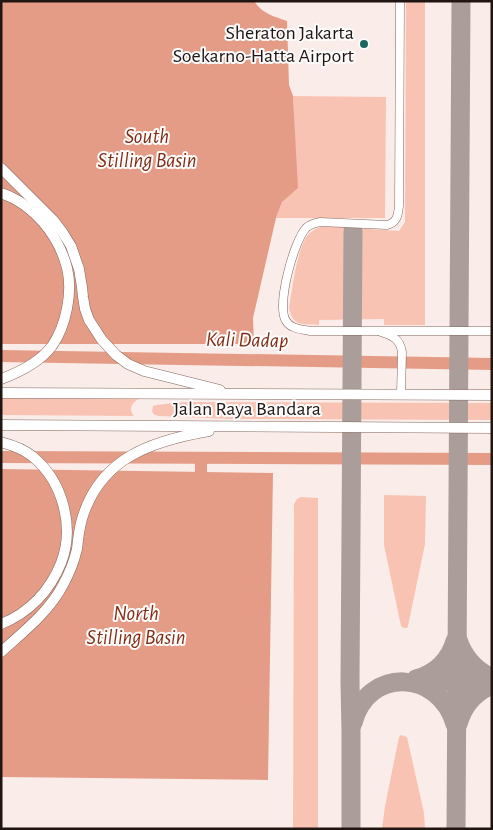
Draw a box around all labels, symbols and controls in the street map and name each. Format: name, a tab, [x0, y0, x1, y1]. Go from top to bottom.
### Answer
place label: Sheraton Jakarta Soekarno-Hatta Airport	[173, 23, 355, 66]
marker: Sheraton Jakarta Soekarno-Hatta Airport	[358, 38, 370, 50]
water label: South Stilling Basin	[98, 126, 196, 171]
water label: Kali Dadap	[206, 329, 288, 352]
street label: Jalan Raya Bandara	[173, 399, 321, 419]
water label: North Stilling Basin	[87, 603, 185, 648]

